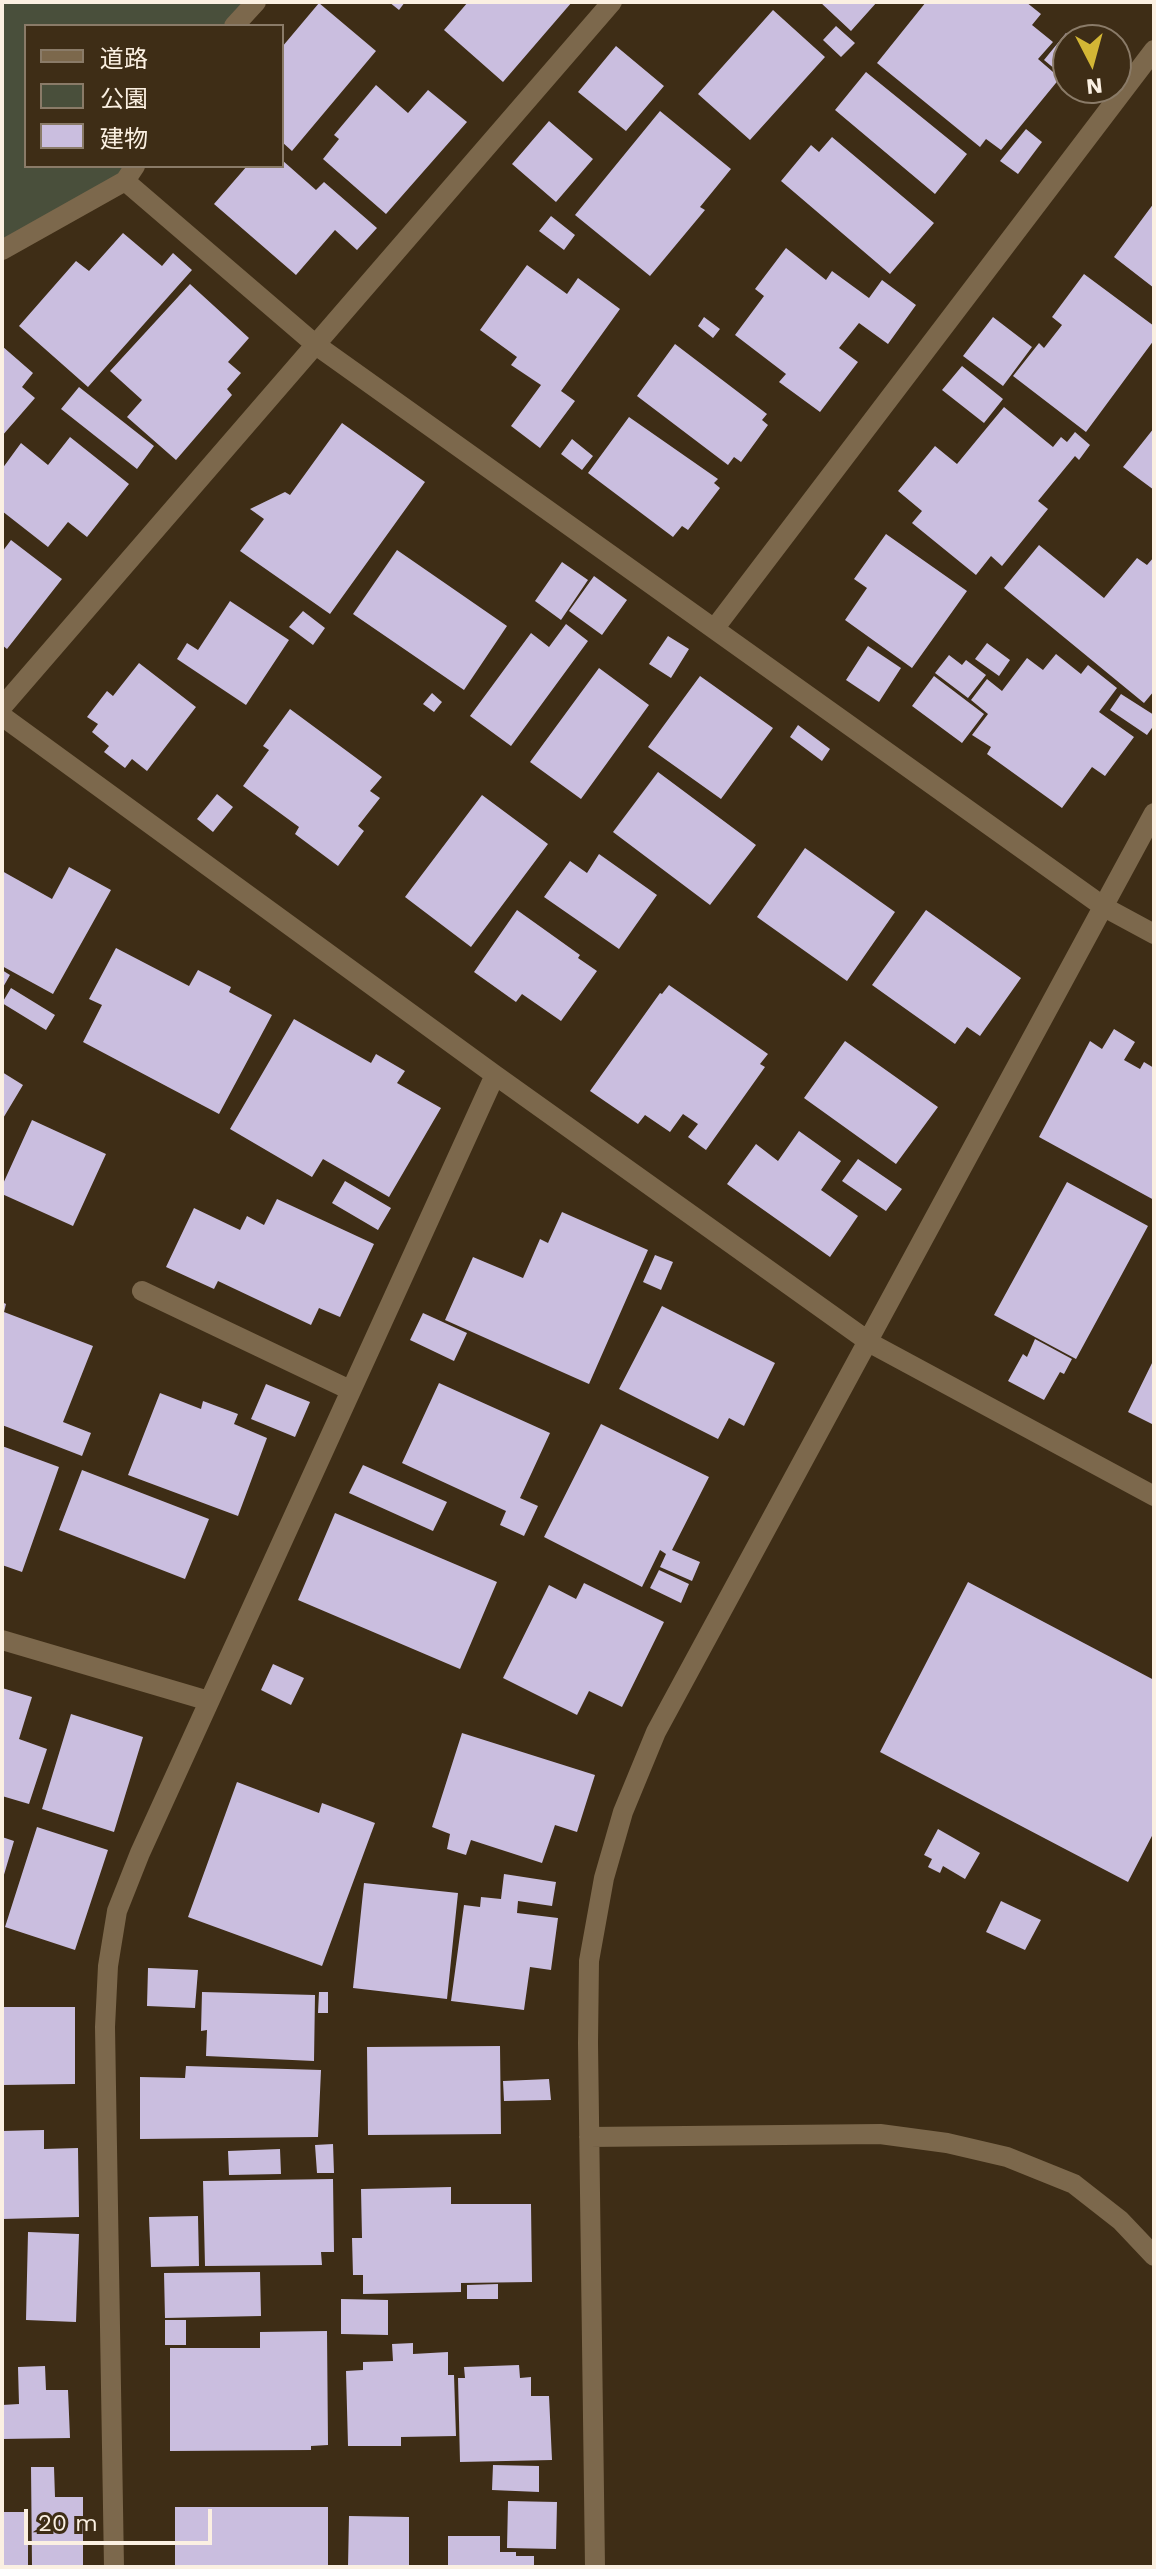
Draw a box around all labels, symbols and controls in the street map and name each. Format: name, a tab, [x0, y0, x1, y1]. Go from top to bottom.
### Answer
legend	[24, 24, 284, 168]
north arrow	[1052, 24, 1132, 104]
text: 道路	[100, 45, 148, 73]
text: N	[1085, 73, 1104, 100]
text: 公園	[100, 85, 148, 113]
text: 建物	[100, 125, 148, 153]
scale bar	[28, 2493, 216, 2543]
text: 20 m	[38, 2509, 98, 2537]

